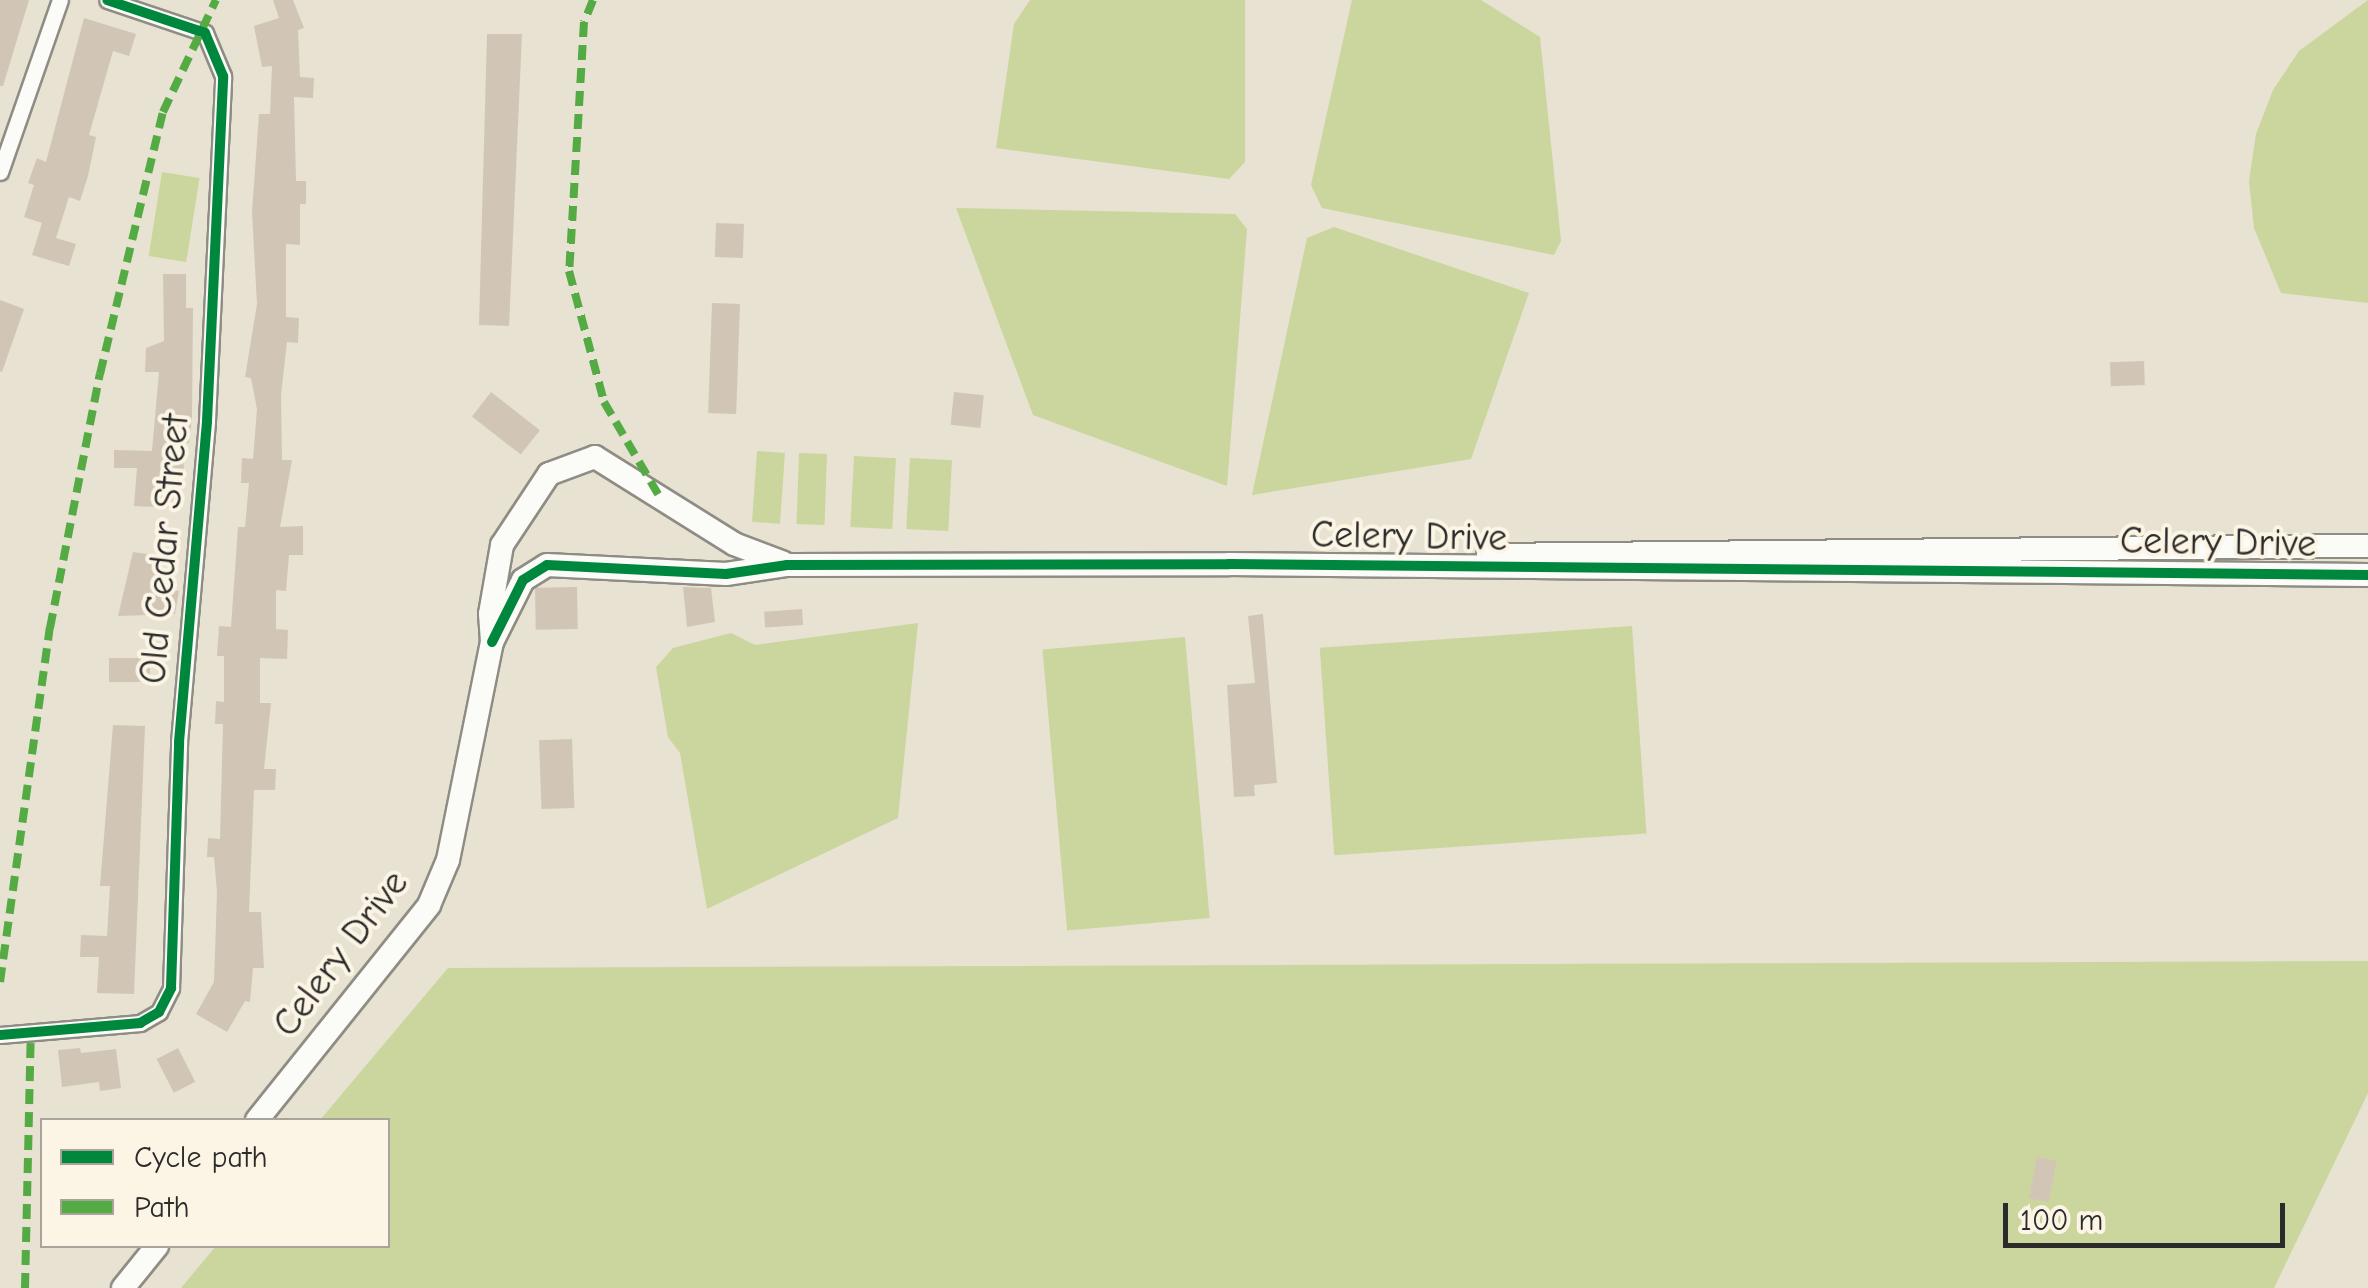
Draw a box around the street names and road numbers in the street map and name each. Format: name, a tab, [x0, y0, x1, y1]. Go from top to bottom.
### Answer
street label: Old Cedar Street	[130, 412, 200, 686]
street label: Celery Drive	[1310, 512, 1508, 562]
street label: Celery Drive	[2119, 518, 2317, 568]
street label: Celery Drive	[264, 862, 418, 1046]

